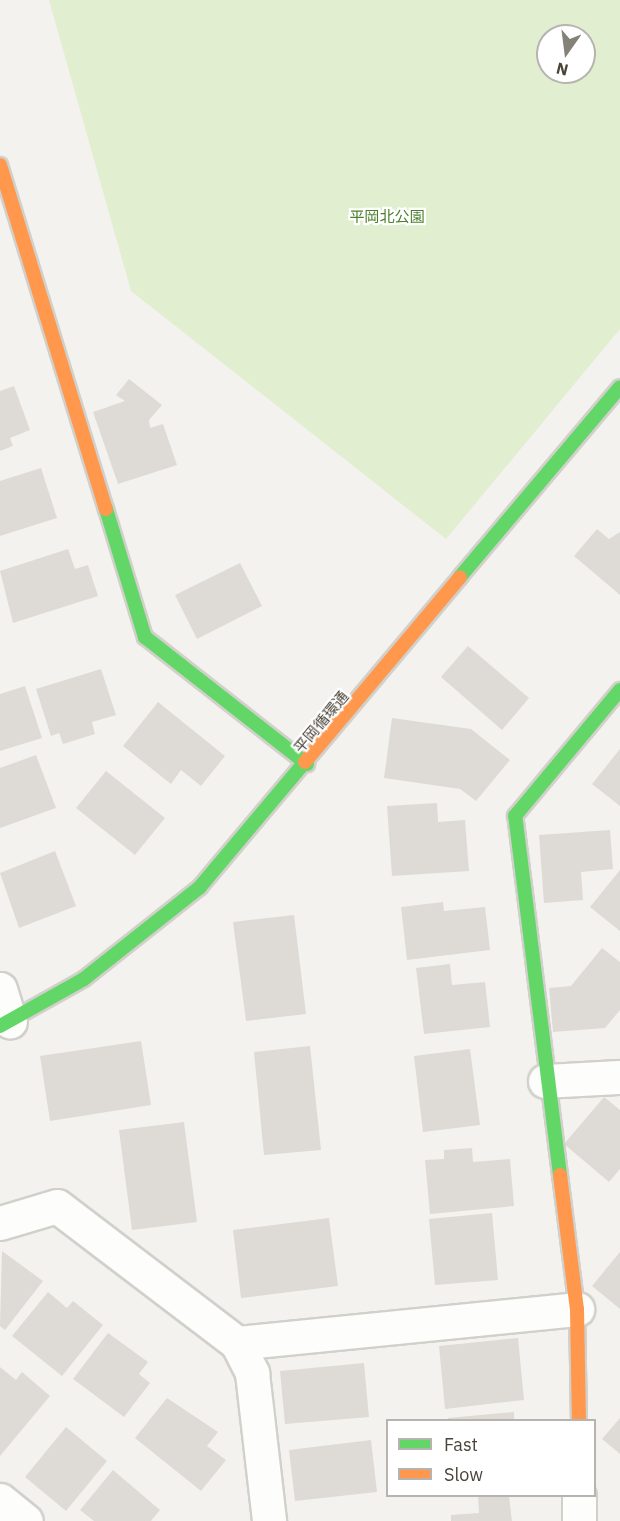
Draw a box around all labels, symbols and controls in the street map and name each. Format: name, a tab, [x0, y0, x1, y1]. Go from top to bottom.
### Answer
north arrow	[536, 24, 596, 84]
text: N	[554, 58, 570, 81]
park label: 平岡北公園	[350, 208, 424, 226]
street label: 平岡循環通	[290, 687, 352, 757]
legend	[386, 1419, 596, 1497]
text: Fast	[444, 1433, 478, 1456]
text: Slow	[444, 1463, 483, 1486]

